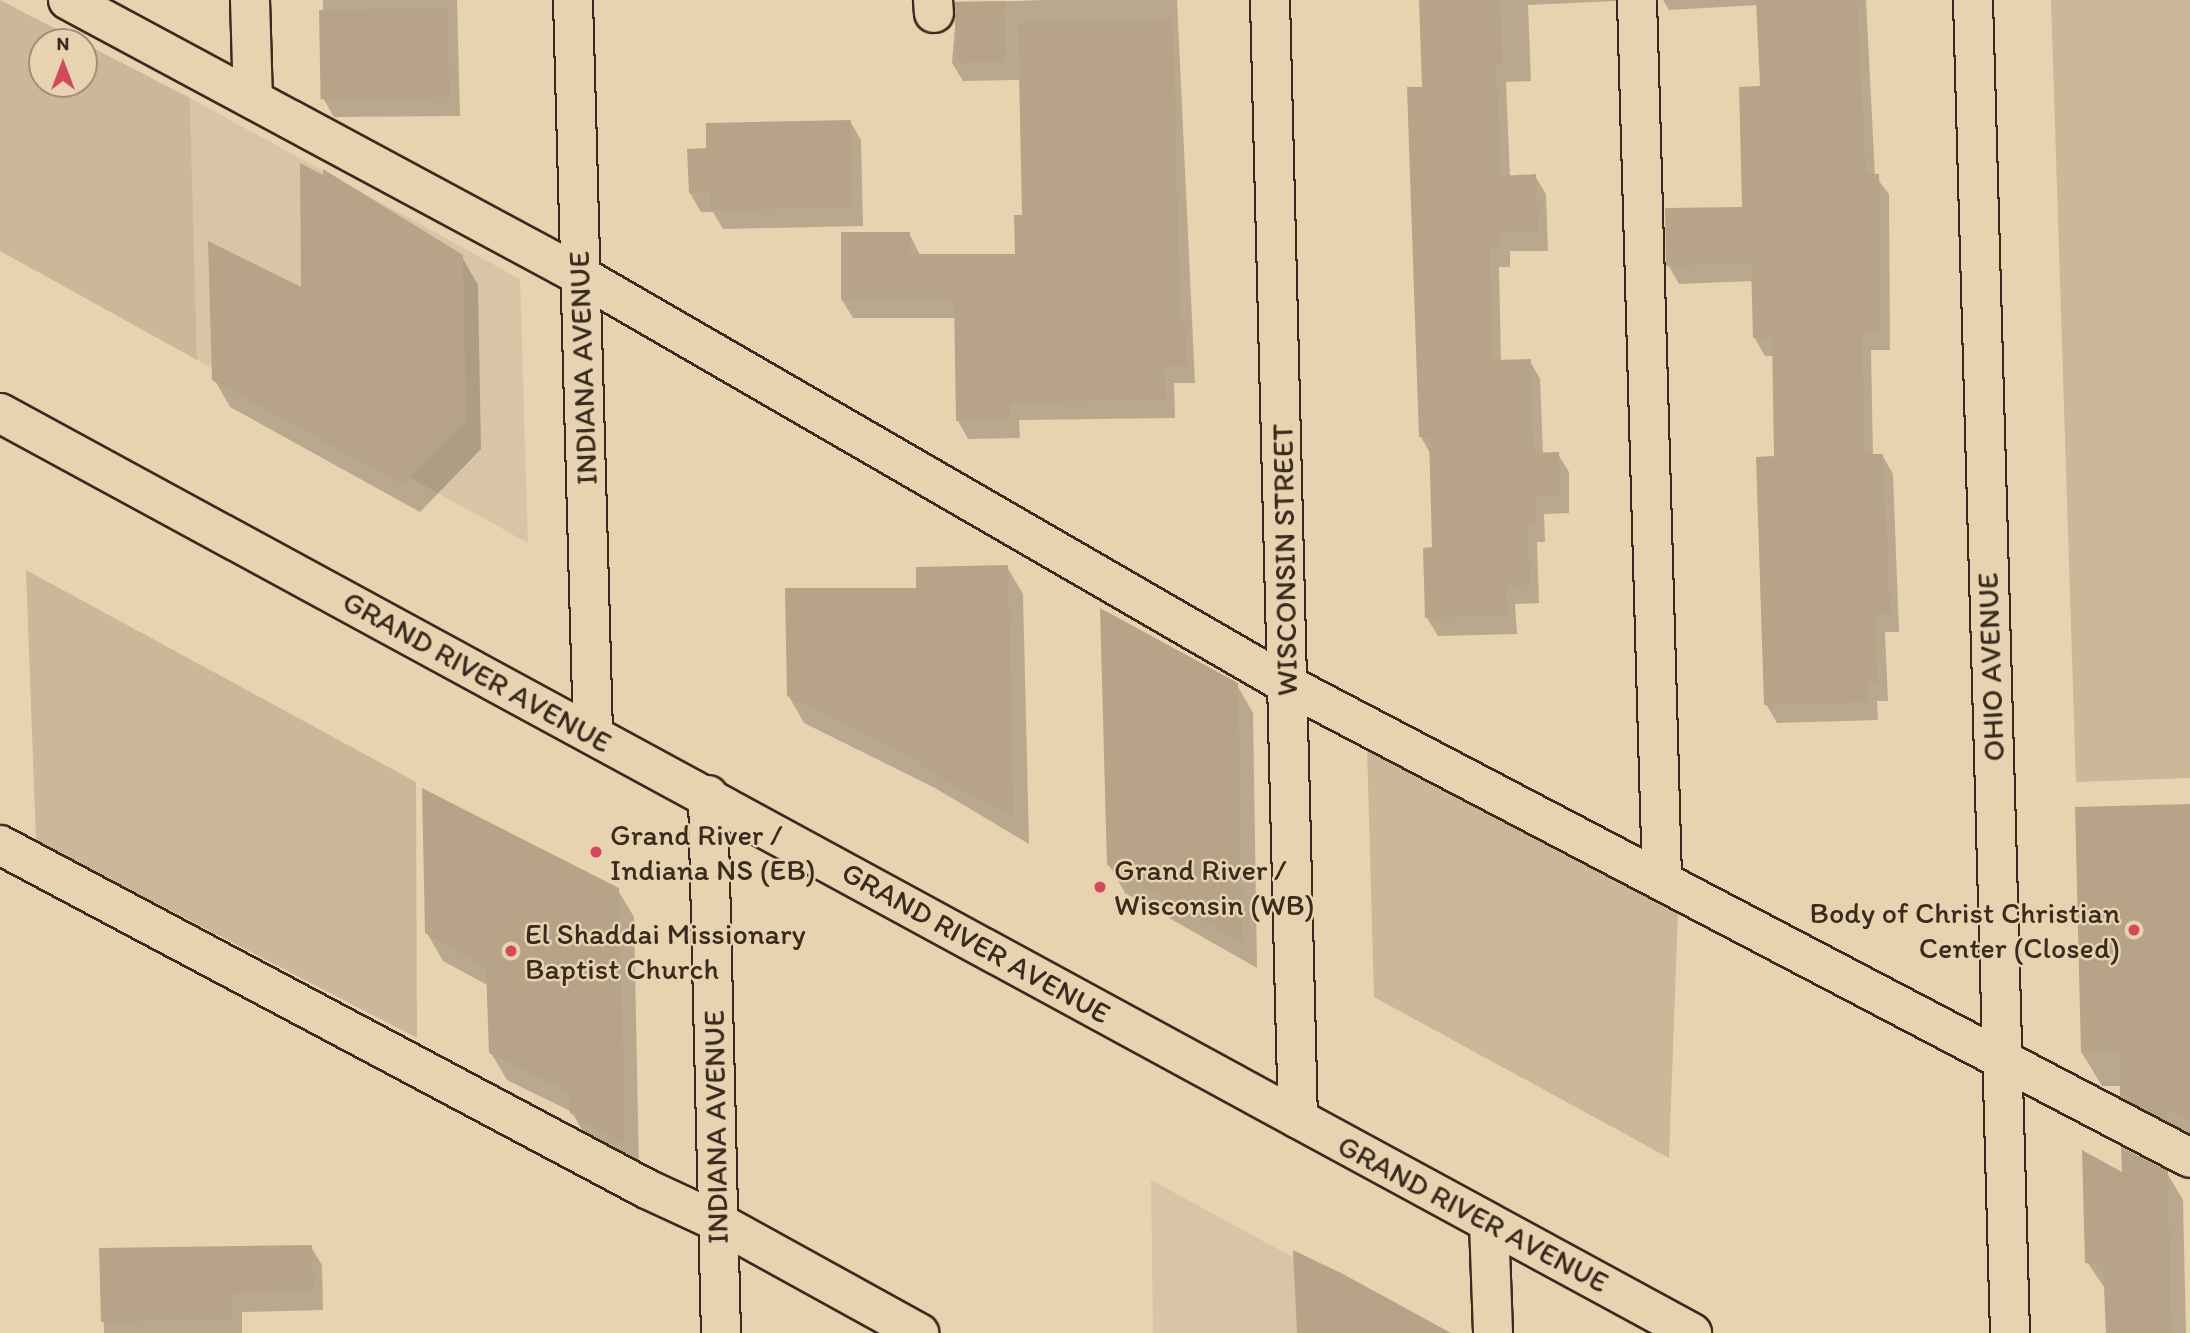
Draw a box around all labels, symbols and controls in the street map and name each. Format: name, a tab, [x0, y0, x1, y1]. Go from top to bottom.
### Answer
north arrow	[28, 28, 98, 98]
text: N	[57, 32, 69, 55]
street label: INDIANA AVENUE	[561, 251, 605, 485]
street label: WISCONSIN STREET	[1265, 424, 1305, 696]
street label: OHIO AVENUE	[1970, 572, 2012, 762]
street label: GRAND RIVER AVENUE	[335, 583, 619, 761]
place label: Grand River / Indiana NS (EB)	[610, 817, 815, 888]
marker: Grand River / Indiana NS (EB)	[588, 844, 604, 860]
place label: Grand River / Wisconsin (WB)	[1114, 852, 1314, 922]
street label: GRAND RIVER AVENUE	[834, 854, 1118, 1032]
marker: Grand River / Wisconsin (WB)	[1092, 879, 1108, 895]
place label: Body of Christ Christian Center (Closed)	[1810, 895, 2120, 965]
place label: El Shaddai Missionary Baptist Church	[525, 916, 806, 986]
marker: Body of Christ Christian Center (Closed)	[2126, 922, 2142, 938]
marker: El Shaddai Missionary Baptist Church	[503, 943, 519, 959]
street label: INDIANA AVENUE	[696, 1010, 736, 1244]
street label: GRAND RIVER AVENUE	[1330, 1127, 1616, 1301]

